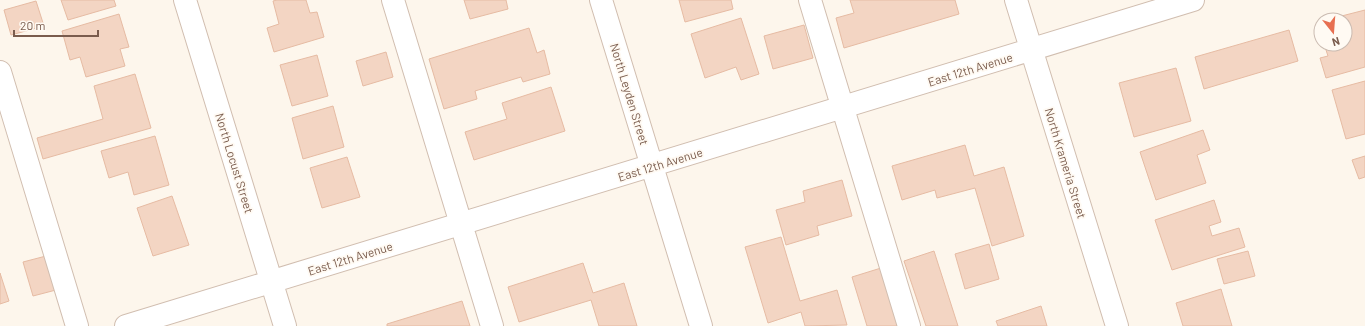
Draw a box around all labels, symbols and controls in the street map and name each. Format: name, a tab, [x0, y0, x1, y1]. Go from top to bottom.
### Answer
scale bar	[14, 12, 98, 38]
north arrow	[1313, 12, 1353, 52]
text: 20 m	[20, 18, 46, 32]
text: N	[1331, 35, 1341, 49]
street label: North Leyden Street	[608, 42, 652, 146]
street label: East 12th Avenue	[926, 49, 1014, 89]
street label: North Krameria Street	[1042, 106, 1090, 220]
street label: North Locust Street	[213, 111, 257, 215]
street label: East 12th Avenue	[616, 144, 704, 184]
street label: East 12th Avenue	[306, 238, 394, 278]

